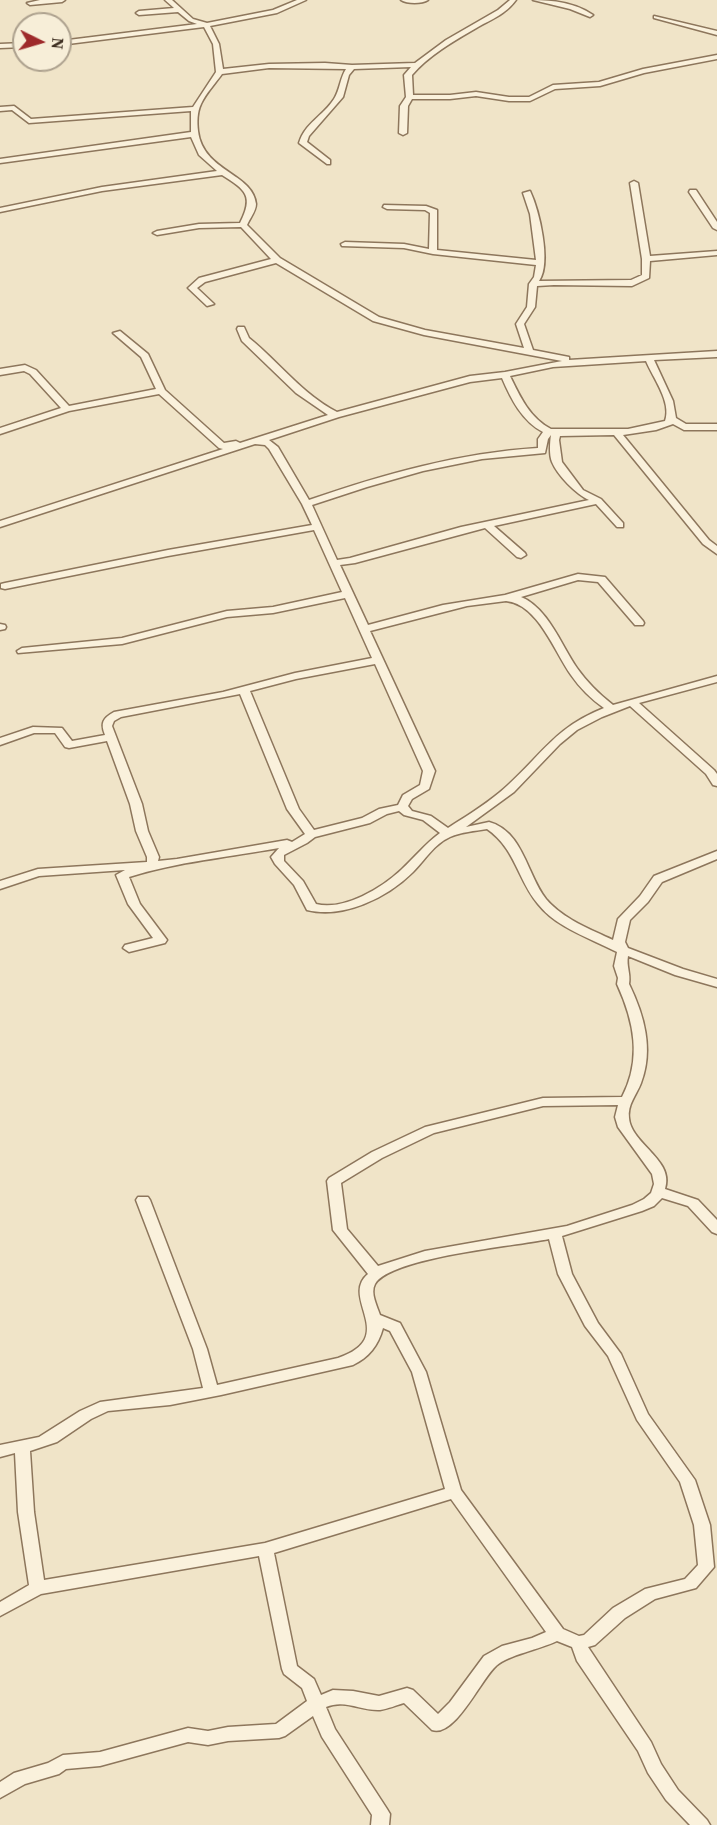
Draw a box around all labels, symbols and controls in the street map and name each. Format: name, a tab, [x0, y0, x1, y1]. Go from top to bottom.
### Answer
north arrow	[12, 12, 72, 72]
text: N	[46, 37, 69, 50]

